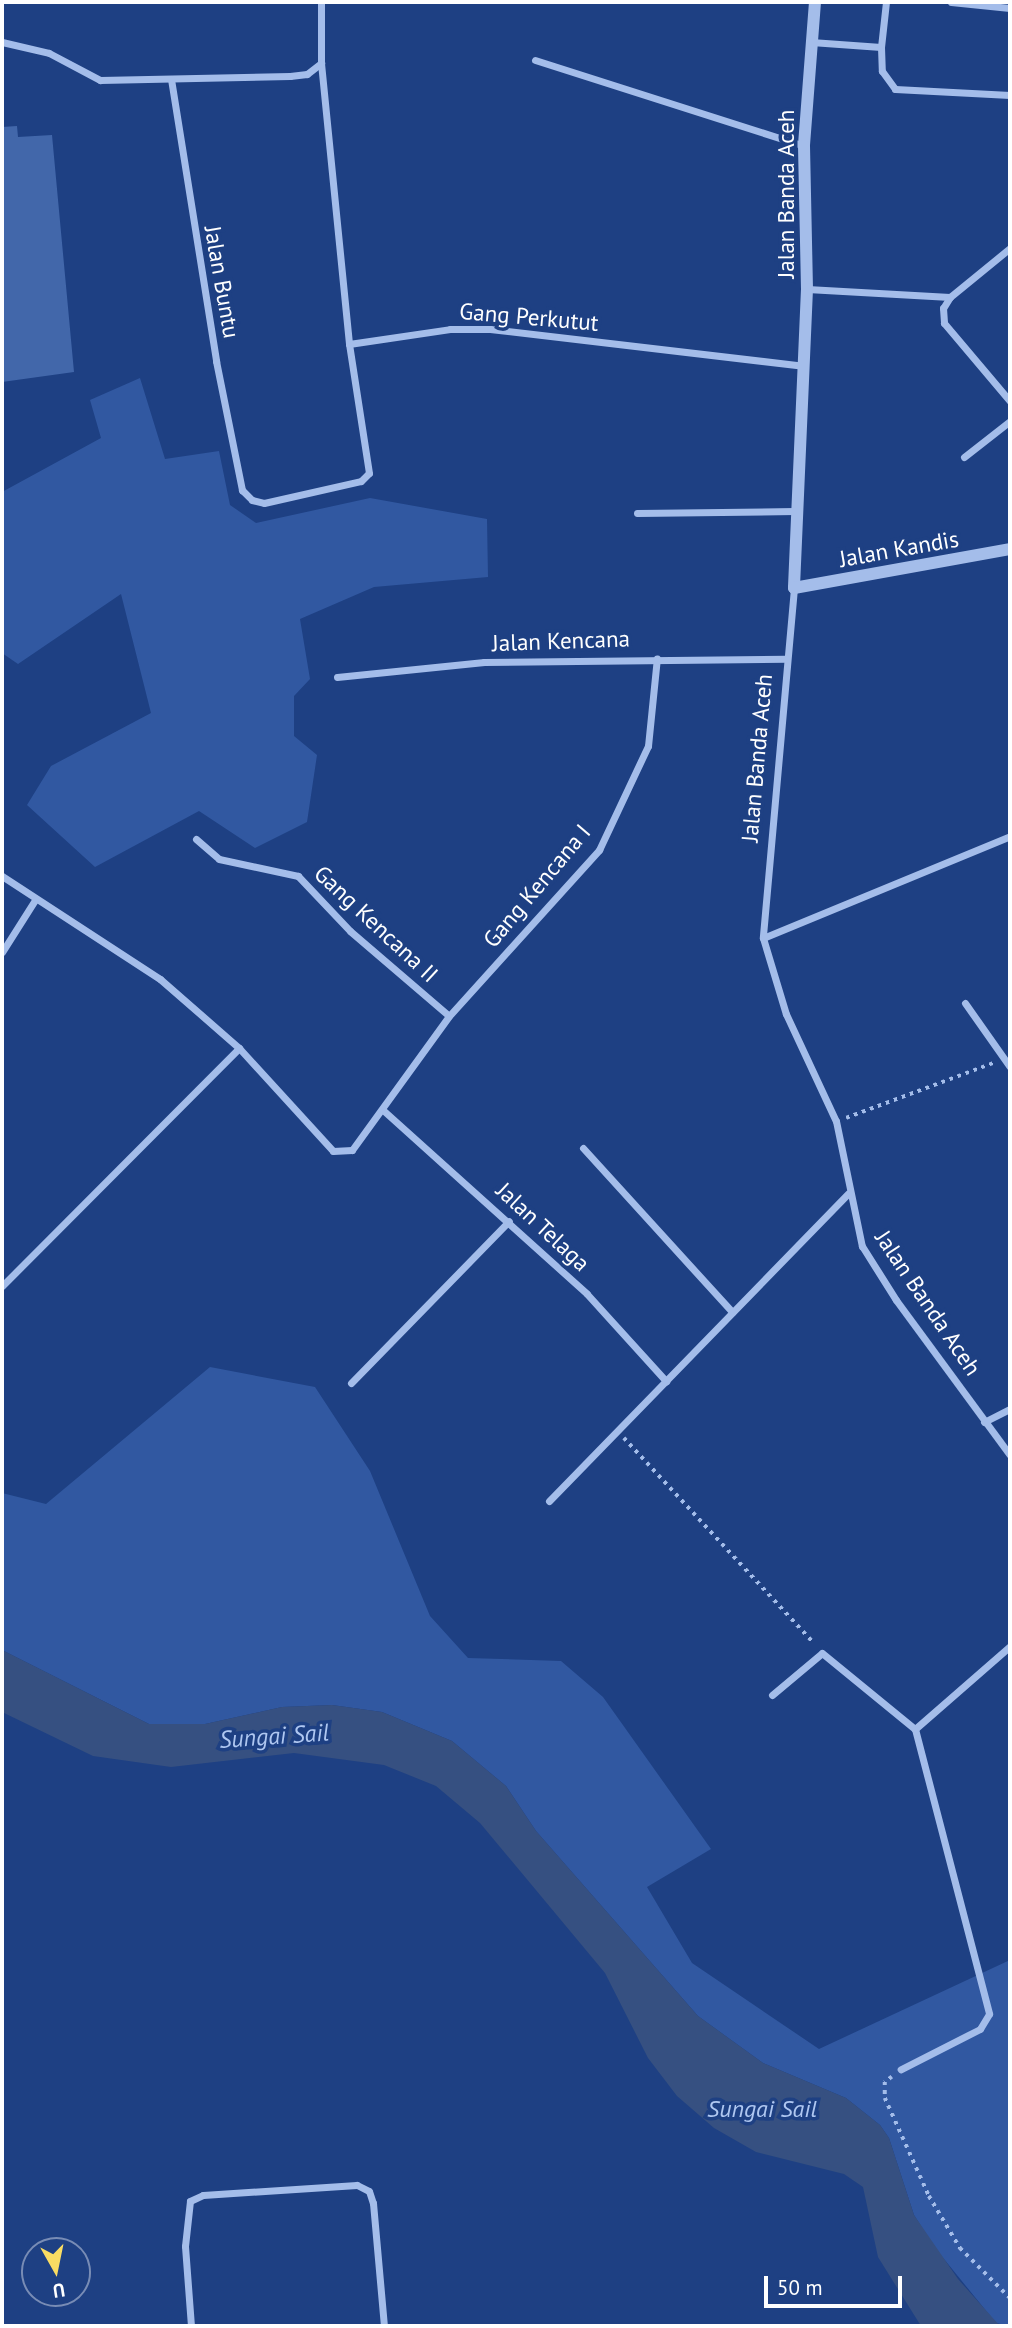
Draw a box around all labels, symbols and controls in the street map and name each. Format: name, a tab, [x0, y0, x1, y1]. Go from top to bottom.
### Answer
street label: Jalan Banda Aceh	[772, 109, 800, 279]
street label: Jalan Buntu	[199, 224, 245, 340]
street label: Gang Perkutut	[458, 297, 600, 337]
street label: Jalan Kandis	[837, 525, 961, 573]
street label: Jalan Kencana	[492, 625, 630, 657]
street label: Jalan Banda Aceh	[736, 672, 778, 844]
street label: Gang Kencana I	[477, 819, 597, 953]
street label: Gang Kencana II	[308, 860, 444, 988]
street label: Jalan Telaga	[490, 1177, 596, 1277]
street label: Jalan Banda Aceh	[869, 1225, 987, 1381]
water label: Sungai Sail	[218, 1718, 330, 1754]
water label: Sungai Sail	[707, 2095, 817, 2123]
north arrow	[21, 2237, 91, 2307]
scale bar	[767, 2262, 905, 2306]
text: 50 m	[777, 2274, 823, 2301]
text: U	[51, 2278, 67, 2304]

